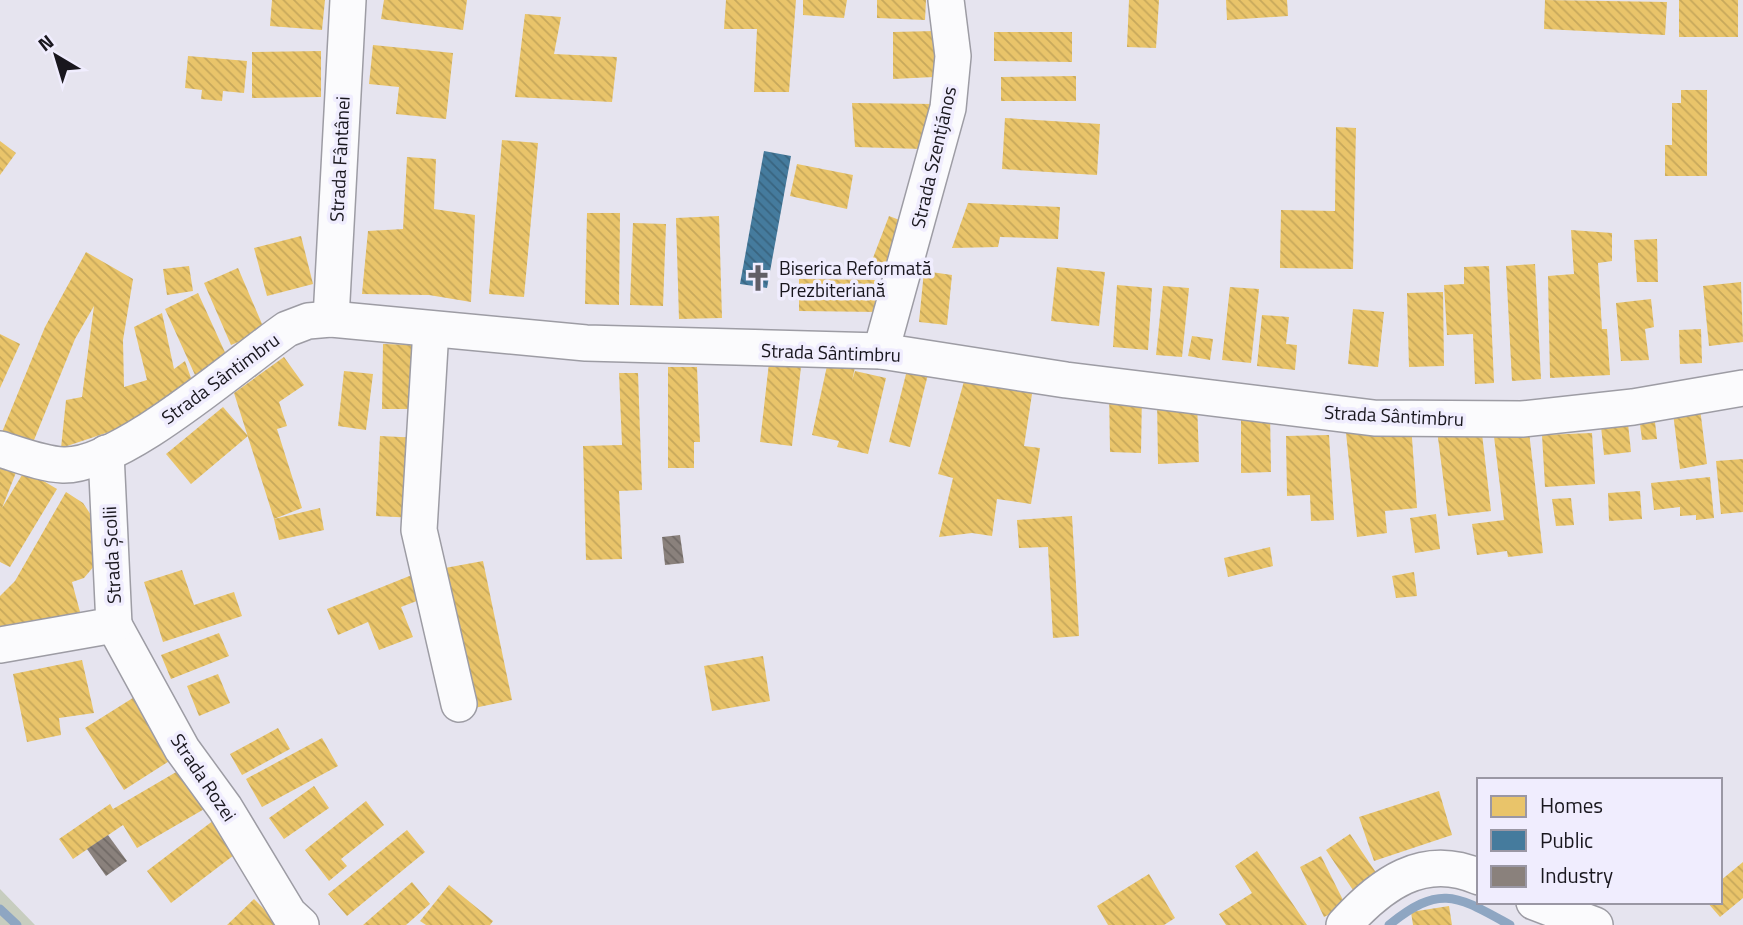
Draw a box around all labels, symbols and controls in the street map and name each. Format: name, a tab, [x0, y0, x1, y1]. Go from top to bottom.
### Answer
north arrow	[21, 21, 91, 91]
text: N	[31, 27, 59, 58]
street label: Strada Szentjános	[903, 83, 963, 231]
street label: Strada Fântânei	[321, 95, 357, 223]
place label: Biserica Reformată Prezbiteriană	[779, 253, 932, 304]
church icon: Biserica Reformată Prezbiteriană	[743, 263, 773, 293]
street label: Strada Sântimbru	[155, 325, 285, 431]
street label: Strada Sântimbru	[761, 335, 901, 369]
street label: Strada Sântimbru	[1323, 397, 1465, 433]
street label: Strada Școlii	[94, 505, 128, 605]
street label: Strada Rozei	[164, 727, 244, 827]
legend	[1477, 778, 1722, 904]
text: Homes	[1540, 789, 1603, 821]
text: Public	[1540, 824, 1593, 856]
text: Industry	[1540, 859, 1613, 891]

